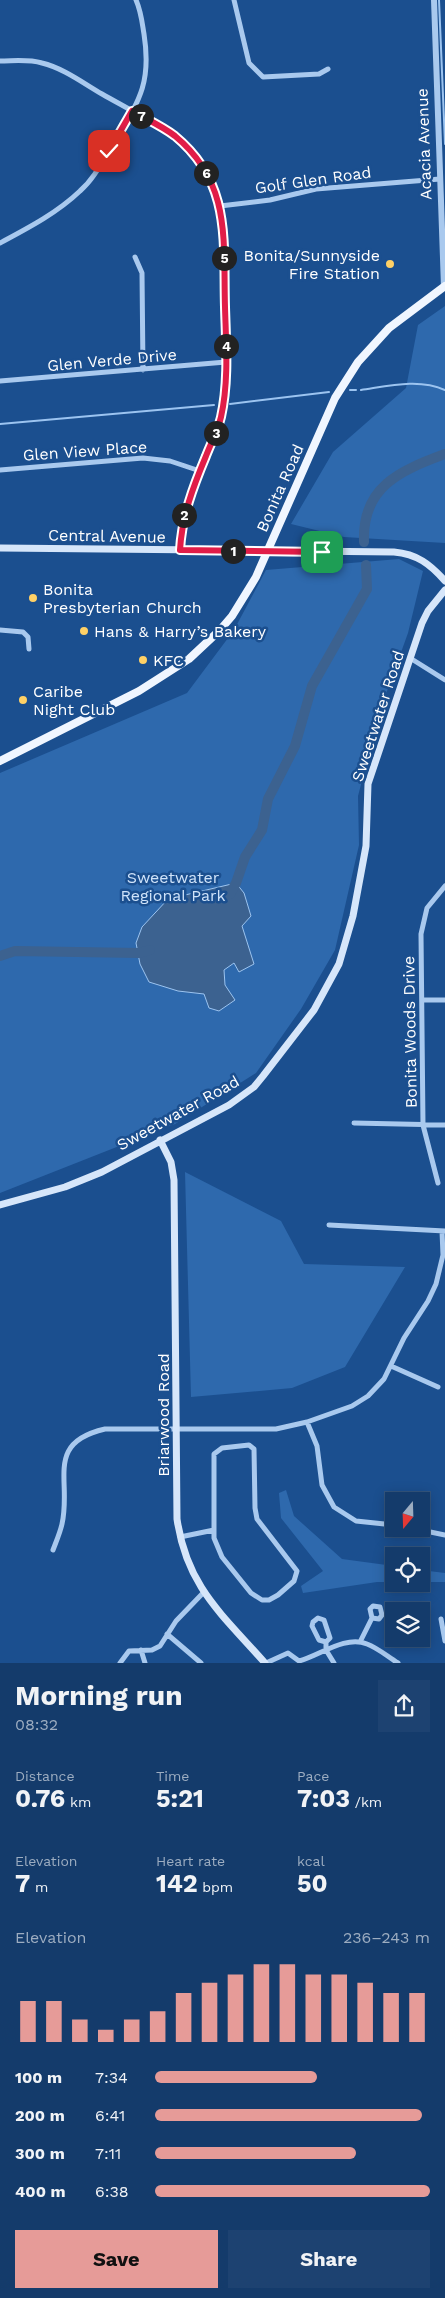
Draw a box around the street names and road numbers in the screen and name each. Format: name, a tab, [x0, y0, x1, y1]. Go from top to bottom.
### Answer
street label: Acacia Avenue	[413, 88, 435, 200]
street label: Golf Glen Road	[254, 162, 372, 198]
street label: Glen Verde Drive	[46, 345, 178, 375]
street label: Glen View Place	[22, 437, 148, 465]
street label: Bonita Road	[252, 441, 308, 535]
street label: Central Avenue	[48, 525, 166, 547]
street label: Sweetwater Road	[348, 648, 408, 784]
street label: Bonita Woods Drive	[399, 956, 421, 1108]
street label: Sweetwater Road	[114, 1072, 242, 1154]
street label: Briarwood Road	[154, 1353, 173, 1477]

